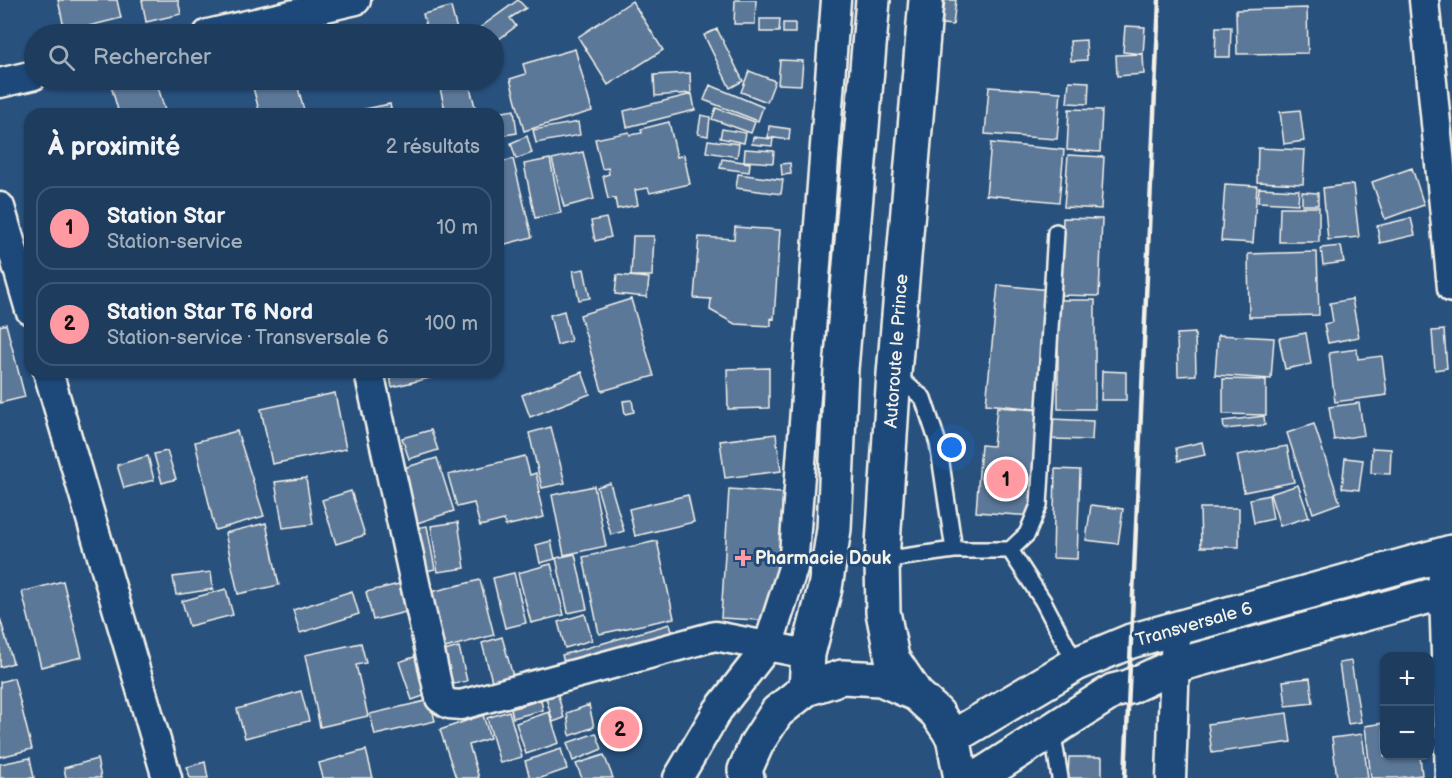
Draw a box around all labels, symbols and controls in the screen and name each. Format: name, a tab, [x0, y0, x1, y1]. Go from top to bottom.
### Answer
search box	[24, 24, 504, 90]
icon: search	[45, 41, 78, 74]
text: Rechercher	[93, 44, 211, 71]
text: À proximité	[48, 132, 180, 163]
text: 2 résultats	[386, 135, 480, 159]
text: Station Star	[107, 203, 225, 230]
text: 1	[65, 216, 74, 240]
text: 10 m	[437, 216, 478, 240]
text: Station-service	[107, 230, 243, 254]
street label: Autoroute le Prince	[881, 273, 912, 429]
text: Station Star T6 Nord	[107, 299, 313, 326]
text: 2	[64, 312, 75, 336]
text: 100 m	[425, 312, 478, 336]
text: Station-service · Transversale 6	[107, 326, 389, 350]
your location	[937, 433, 966, 462]
pin: 1	[986, 456, 1026, 502]
place label: Pharmacie Douk	[755, 548, 892, 569]
marker: Pharmacie Douk	[736, 551, 750, 565]
street label: Transversale 6	[1133, 598, 1255, 651]
map controls	[1380, 652, 1434, 760]
button: +	[1380, 652, 1434, 706]
pin: 2	[600, 706, 640, 752]
button: −	[1380, 706, 1434, 760]

